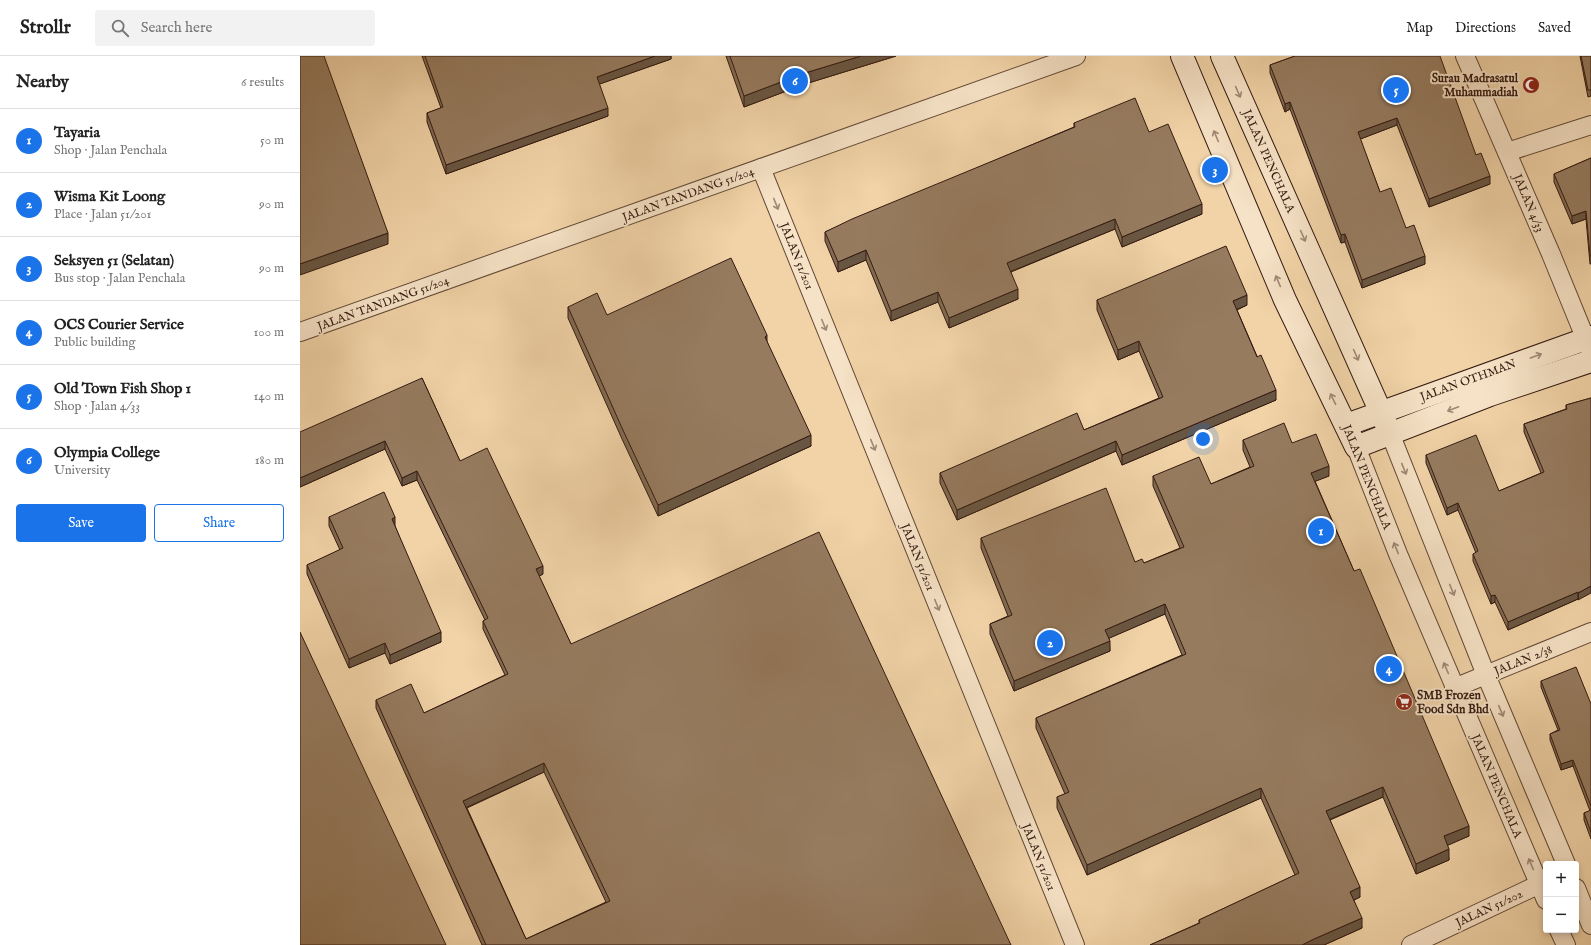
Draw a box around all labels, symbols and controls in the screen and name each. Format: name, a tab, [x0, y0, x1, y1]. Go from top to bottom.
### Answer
search box	[95, 10, 375, 46]
text: Strollr	[20, 16, 71, 40]
icon: search	[109, 17, 131, 39]
text: Search here	[141, 18, 212, 37]
text: Map	[1406, 19, 1433, 37]
text: Directions	[1455, 19, 1516, 37]
text: Saved	[1538, 19, 1571, 37]
pin: 6	[782, 66, 808, 96]
place label: Surau Madrasatul Muhammadiah	[1432, 71, 1519, 100]
text: Nearby	[16, 72, 69, 93]
text: 6 results	[241, 74, 284, 91]
pin: 5	[1383, 75, 1409, 105]
mosque icon: Surau Madrasatul Muhammadiah	[1521, 75, 1541, 95]
one-way arrow	[1235, 85, 1242, 97]
street label: JALAN PENCHALA	[1237, 105, 1298, 216]
text: Tayaria	[54, 123, 100, 142]
one-way arrow	[1212, 130, 1219, 142]
text: 1	[27, 132, 31, 149]
text: 50 m	[260, 132, 284, 149]
text: Shop · Jalan Penchala	[54, 142, 167, 159]
pin: 3	[1202, 155, 1228, 185]
street label: JALAN TANDANG 51/204	[618, 164, 757, 227]
street label: JALAN 4/33	[1508, 170, 1547, 235]
text: Wisma Kit Loong	[54, 187, 165, 206]
text: 2	[26, 196, 32, 213]
text: 90 m	[259, 196, 284, 213]
one-way arrow	[772, 198, 780, 210]
text: Place · Jalan 51/201	[54, 206, 151, 223]
street label: JALAN 51/201	[775, 219, 817, 292]
one-way arrow	[1299, 229, 1307, 241]
text: Seksyen 51 (Selatan)	[54, 251, 174, 270]
text: 3	[27, 260, 31, 277]
text: 90 m	[259, 260, 284, 277]
text: Bus stop · Jalan Penchala	[54, 270, 185, 287]
street label: JALAN TANDANG 51/204	[313, 273, 452, 336]
one-way arrow	[1273, 276, 1281, 288]
text: OCS Courier Service	[54, 315, 184, 334]
one-way arrow	[821, 318, 829, 330]
text: 4	[26, 324, 32, 341]
text: 100 m	[254, 324, 284, 341]
text: Public building	[54, 334, 136, 351]
one-way arrow	[1352, 348, 1360, 360]
one-way arrow	[1530, 352, 1543, 359]
street label: JALAN OTHMAN	[1416, 356, 1519, 406]
text: Old Town Fish Shop 1	[54, 379, 191, 398]
text: 5	[27, 388, 31, 405]
text: 140 m	[254, 388, 284, 405]
one-way arrow	[1329, 393, 1336, 405]
text: Shop · Jalan 4/33	[54, 398, 140, 415]
one-way arrow	[1448, 405, 1460, 413]
street label: JALAN PENCHALA	[1337, 421, 1395, 533]
your location	[1193, 429, 1213, 449]
one-way arrow	[870, 439, 878, 451]
text: Olympia College	[54, 443, 160, 462]
text: 6	[26, 452, 32, 469]
text: 180 m	[255, 452, 284, 469]
text: University	[54, 462, 110, 479]
one-way arrow	[1401, 463, 1409, 475]
button: Save	[16, 504, 146, 542]
button: Share	[154, 504, 284, 542]
pin: 1	[1308, 516, 1334, 546]
street label: JALAN 51/201	[896, 520, 938, 593]
one-way arrow	[1391, 542, 1399, 554]
one-way arrow	[1449, 584, 1457, 596]
one-way arrow	[934, 598, 942, 610]
pin: 2	[1037, 628, 1063, 658]
street label: JALAN 2/38	[1490, 642, 1555, 681]
pin: 4	[1376, 654, 1402, 684]
one-way arrow	[1442, 662, 1449, 674]
place label: SMB Frozen Food Sdn Bhd	[1417, 688, 1489, 717]
supermarket icon: SMB Frozen Food Sdn Bhd	[1394, 692, 1414, 712]
one-way arrow	[1498, 704, 1505, 716]
street label: JALAN PENCHALA	[1466, 730, 1526, 842]
street label: JALAN 51/201	[1017, 820, 1059, 893]
one-way arrow	[1526, 859, 1534, 871]
map controls	[1543, 861, 1579, 933]
button: +	[1543, 861, 1579, 897]
street label: JALAN 51/202	[1451, 886, 1526, 932]
button: −	[1543, 897, 1579, 933]

